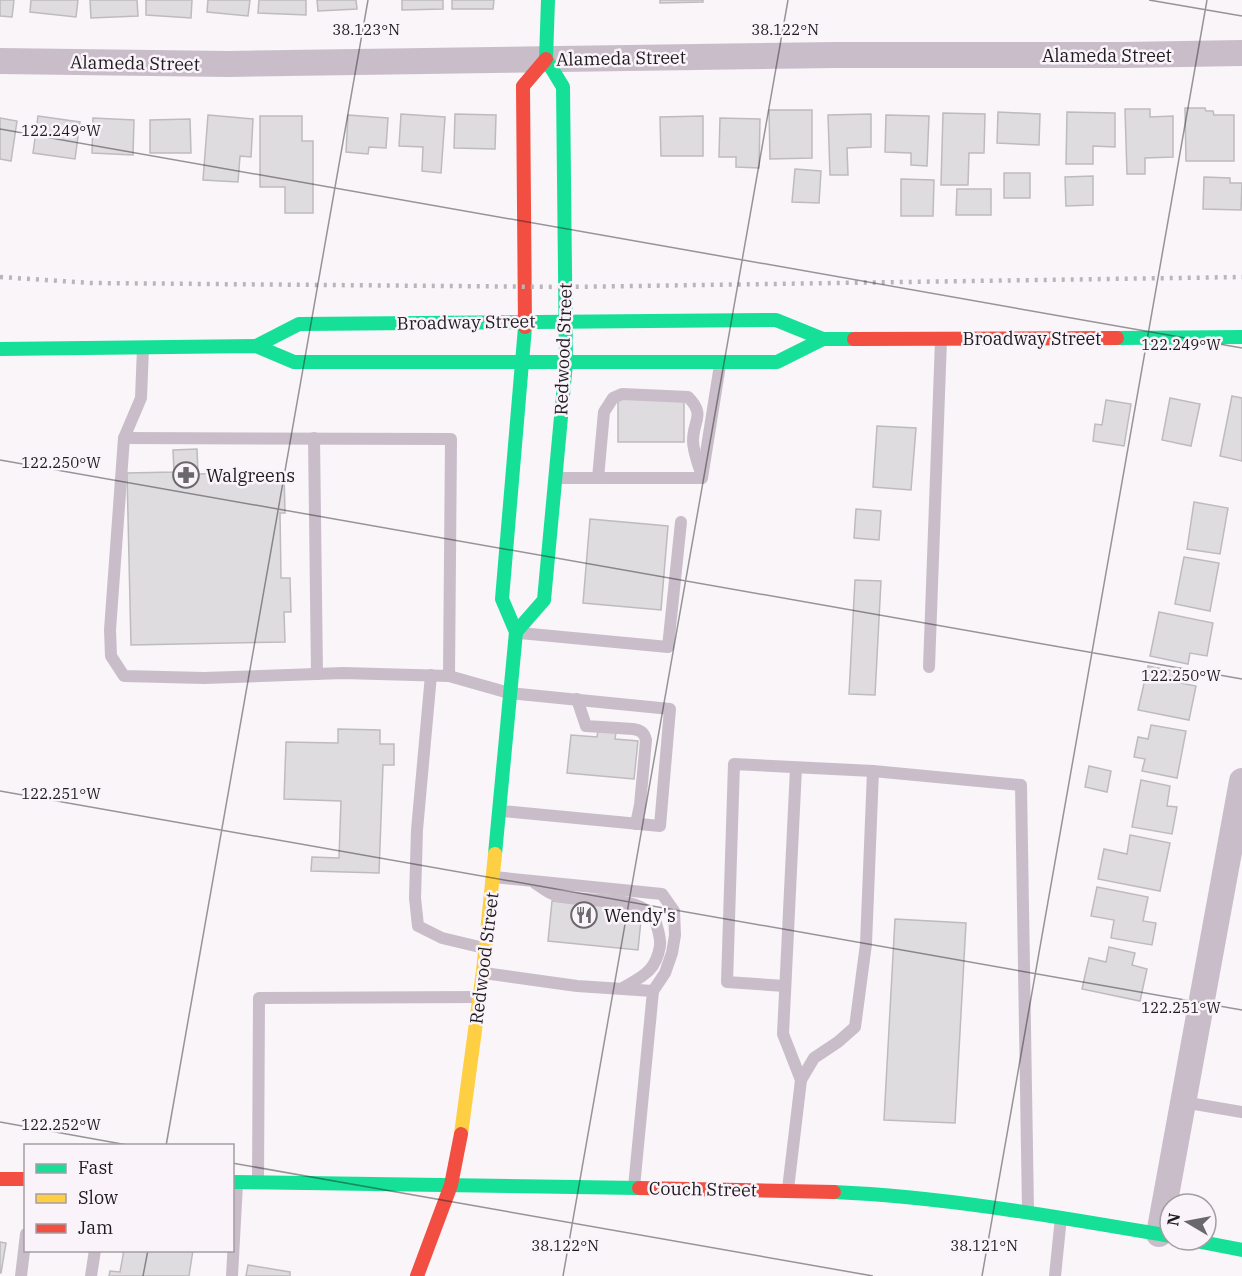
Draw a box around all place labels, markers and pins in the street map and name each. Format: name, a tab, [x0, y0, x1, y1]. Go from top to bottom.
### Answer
pharmacy icon: Walgreens	[171, 460, 201, 490]
place label: Walgreens	[206, 464, 295, 487]
restaurant icon: Wendy's	[569, 900, 599, 930]
place label: Wendy's	[604, 904, 676, 927]

